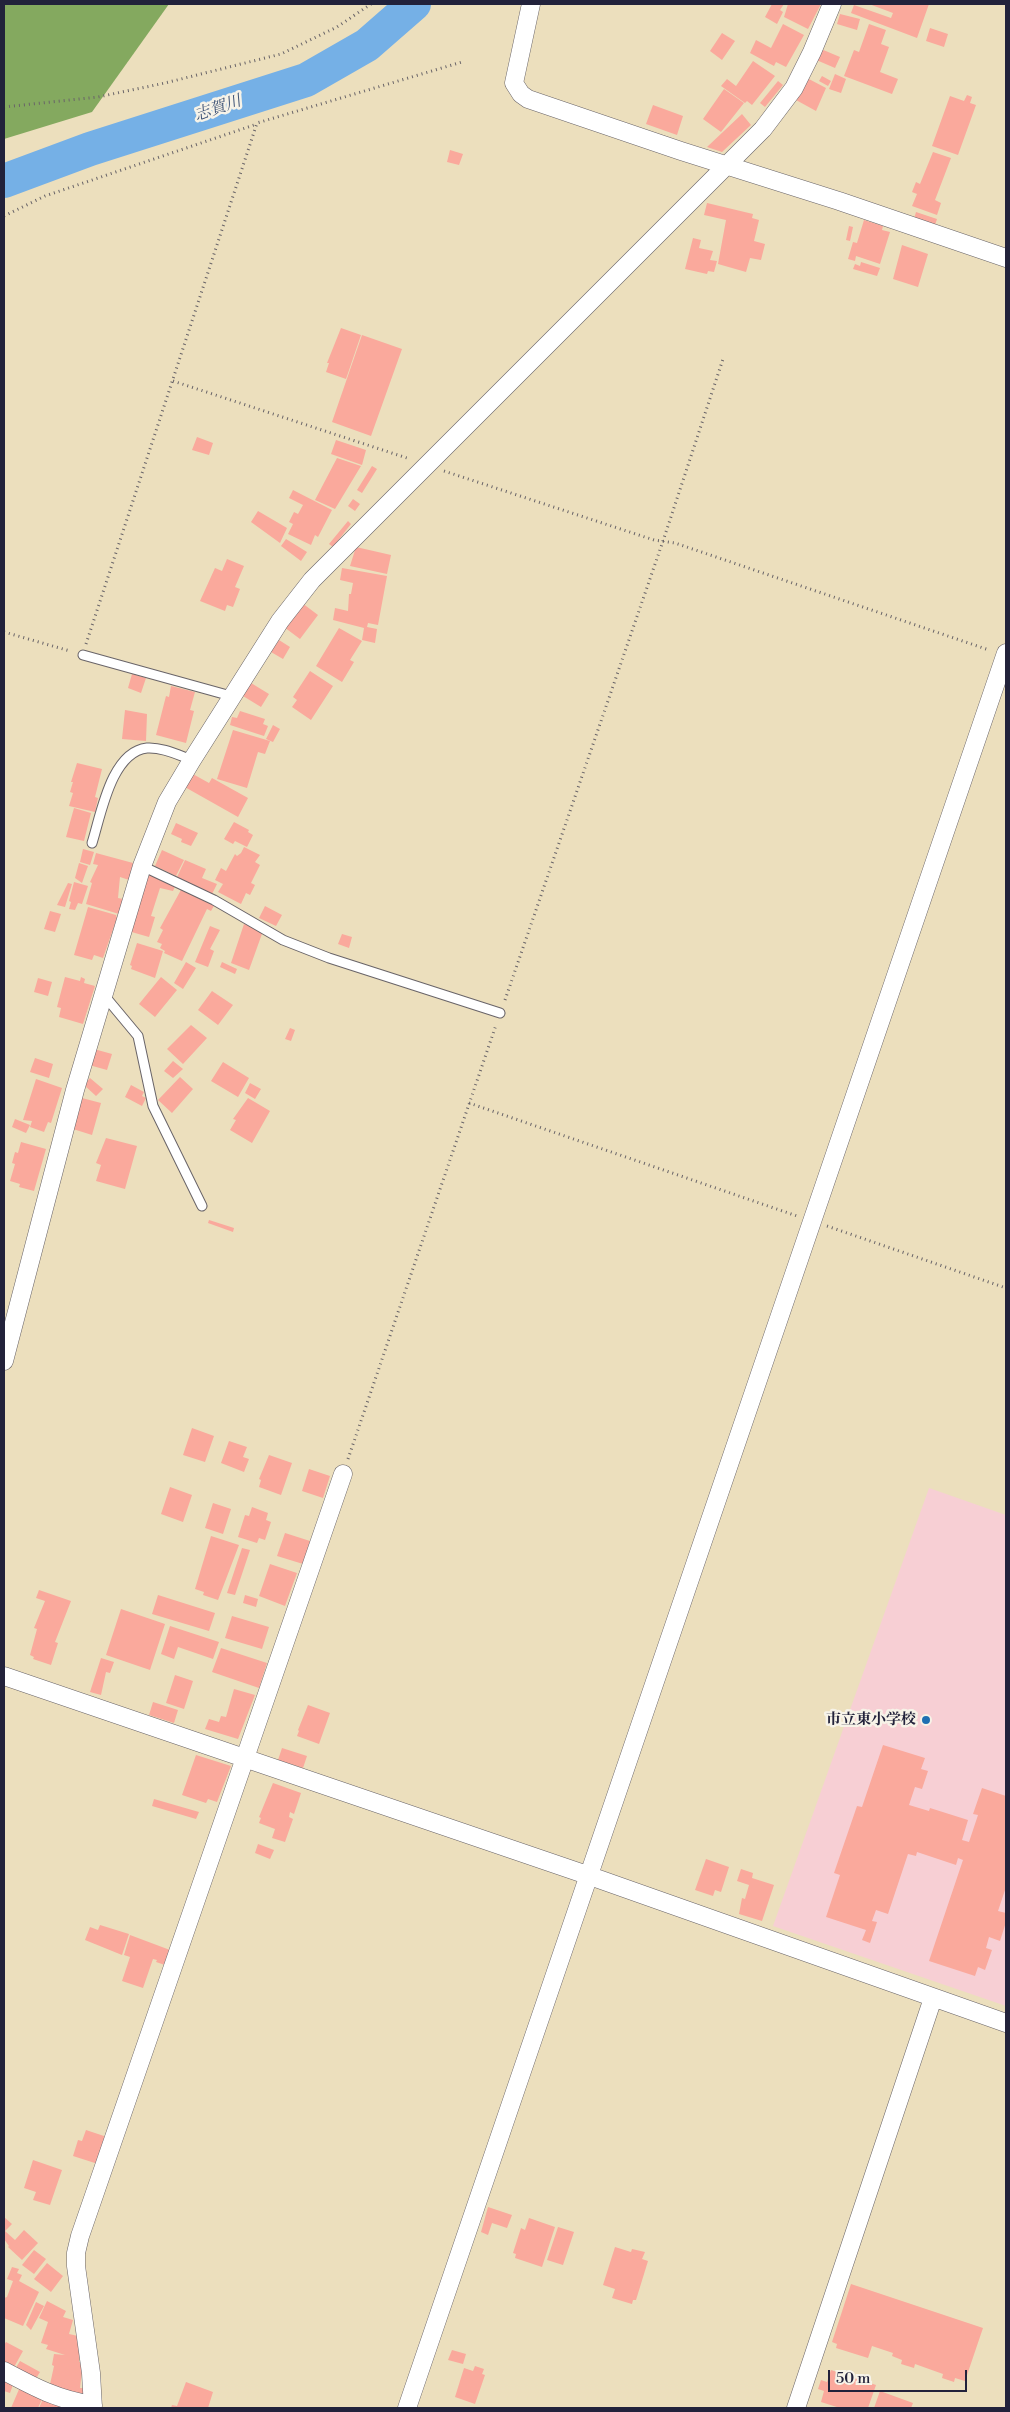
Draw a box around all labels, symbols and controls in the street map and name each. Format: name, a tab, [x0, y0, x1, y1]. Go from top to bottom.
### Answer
water label: 志賀川	[192, 92, 244, 126]
place label: 市立東小学校	[826, 1711, 916, 1729]
marker: 市立東小学校	[920, 1714, 932, 1726]
scale bar	[830, 2360, 969, 2392]
text: 50 m	[836, 2369, 870, 2388]

